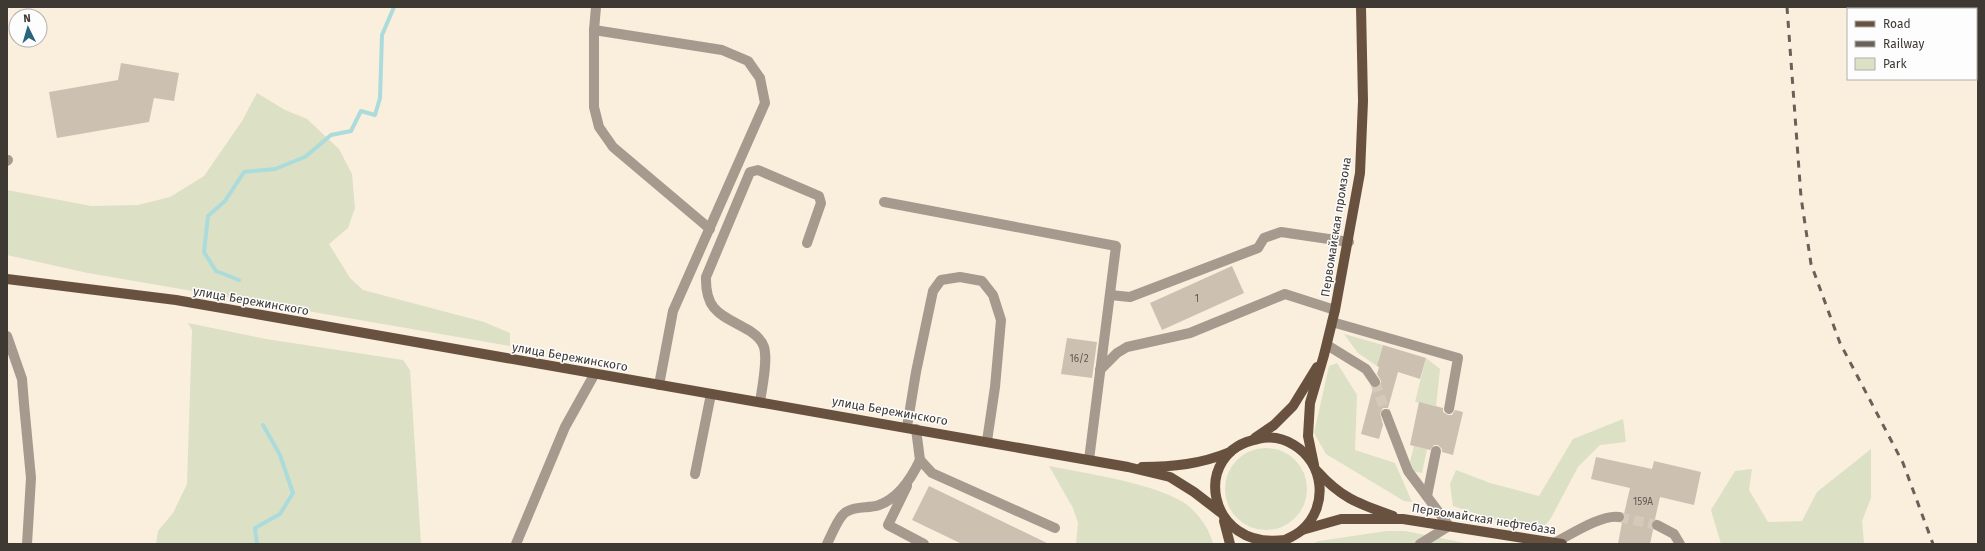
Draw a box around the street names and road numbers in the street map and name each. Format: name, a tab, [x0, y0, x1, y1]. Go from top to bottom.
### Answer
street label: Первомайская промзона	[1318, 156, 1354, 298]
street label: улица Бережинского	[192, 284, 310, 318]
street label: улица Бережинского	[511, 340, 629, 374]
street label: улица Бережинского	[831, 394, 949, 428]
street label: Первомайская нефтебаза	[1411, 501, 1557, 537]

